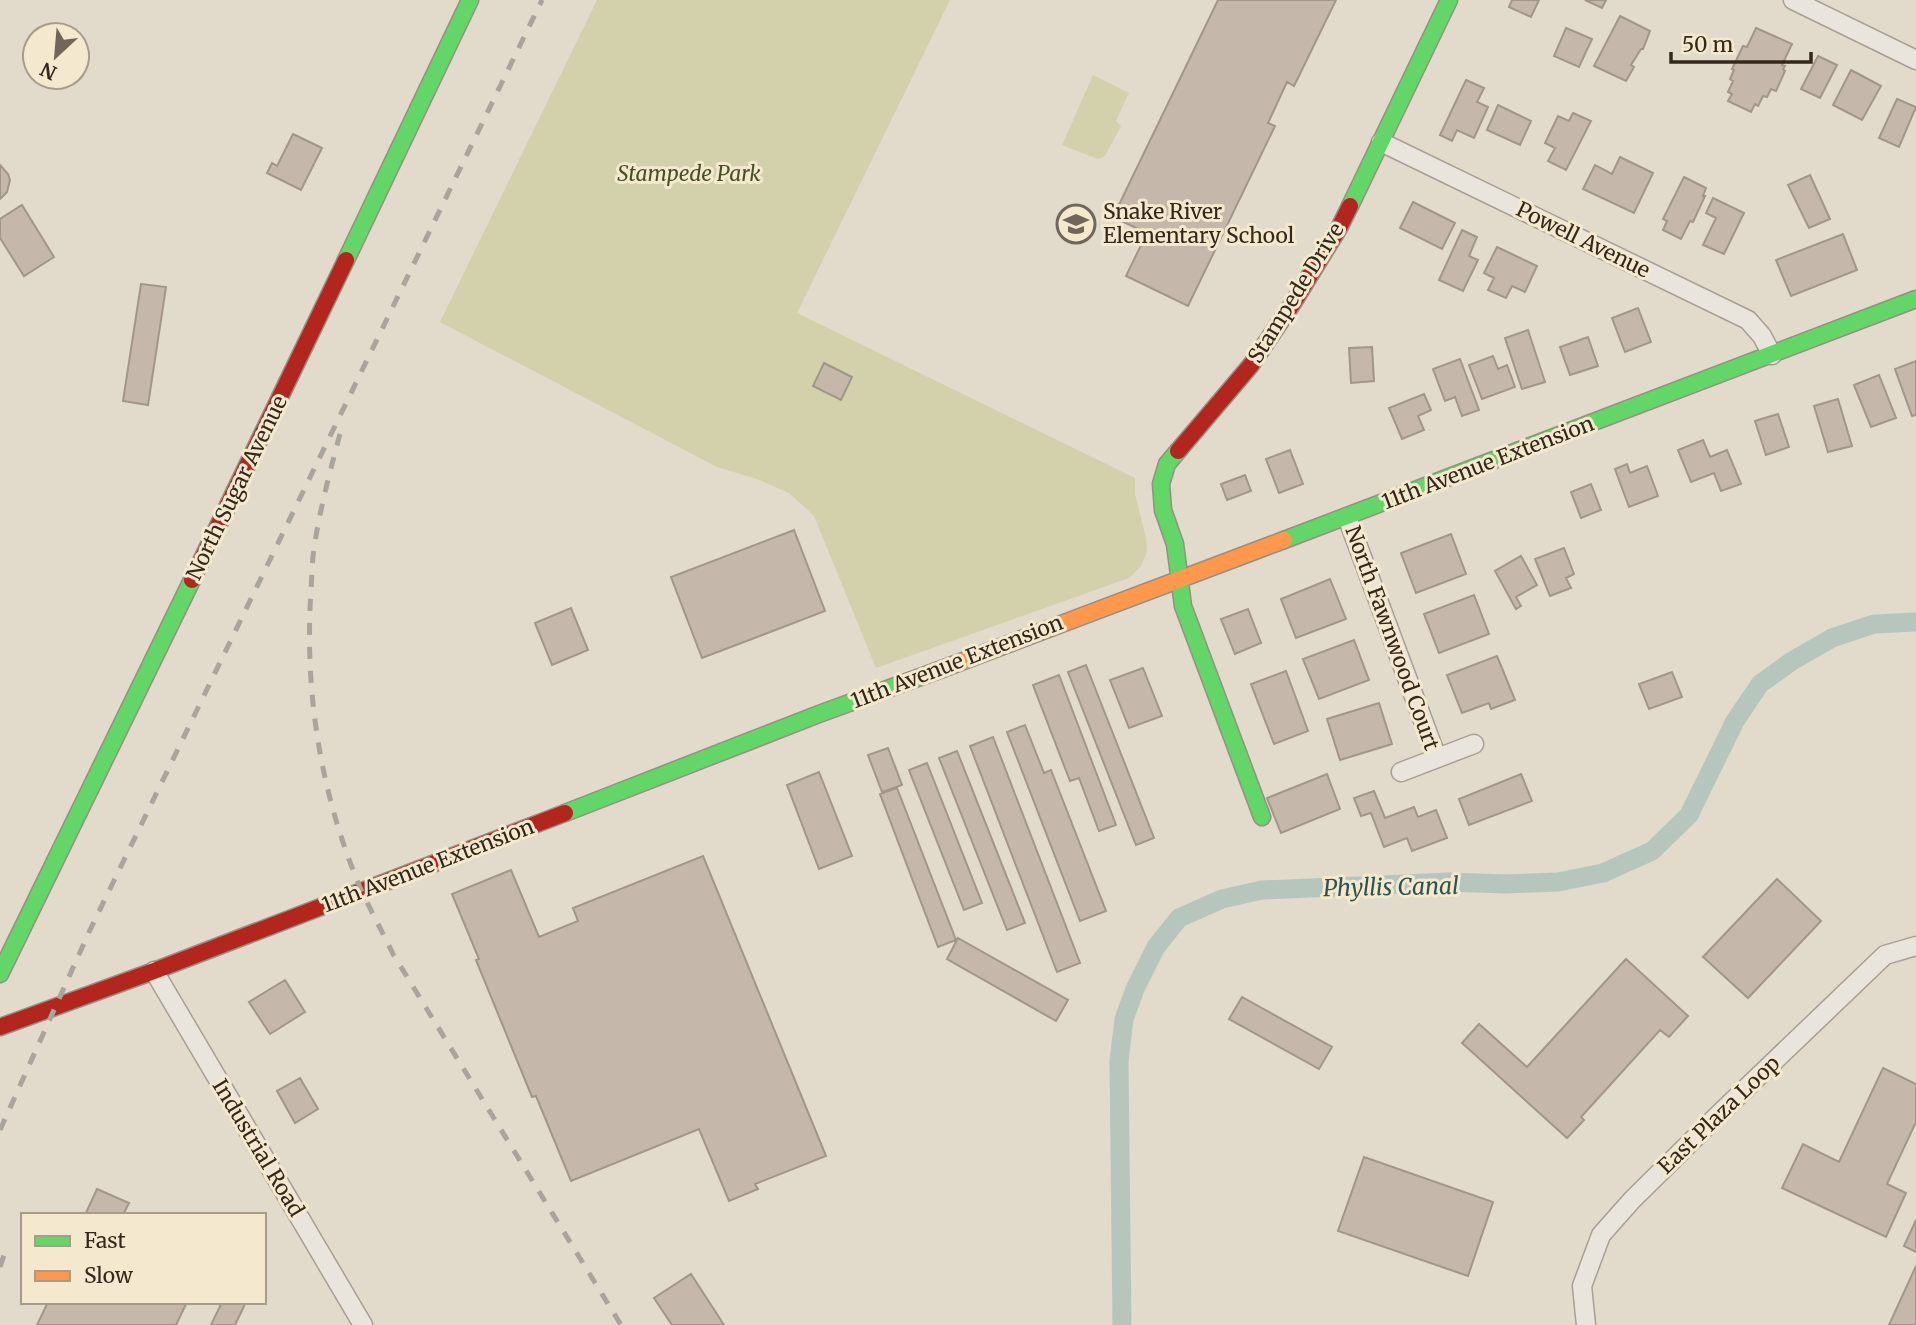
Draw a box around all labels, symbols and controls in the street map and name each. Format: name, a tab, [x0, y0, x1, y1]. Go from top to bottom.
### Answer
north arrow	[21, 21, 91, 91]
scale bar	[1671, 21, 1811, 65]
text: 50 m	[1682, 31, 1733, 58]
text: N	[37, 57, 61, 85]
park label: Stampede Park	[617, 160, 761, 187]
street label: Powell Avenue	[1512, 195, 1655, 284]
place label: Snake River Elementary School	[1103, 198, 1295, 249]
school or university icon: Snake River Elementary School	[1055, 203, 1097, 245]
street label: Stampede Drive	[1242, 218, 1350, 368]
street label: North Sugar Avenue	[180, 391, 293, 584]
street label: 11th Avenue Extension	[1378, 410, 1598, 515]
street label: North Fawnwood Court	[1339, 522, 1446, 754]
street label: 11th Avenue Extension	[847, 609, 1067, 714]
street label: 11th Avenue Extension	[318, 813, 538, 918]
water label: Phyllis Canal	[1323, 871, 1459, 902]
street label: East Plaza Loop	[1652, 1050, 1785, 1180]
street label: Industrial Road	[207, 1074, 310, 1222]
legend	[21, 1213, 266, 1304]
text: Fast	[84, 1227, 126, 1254]
text: Slow	[84, 1262, 133, 1289]

